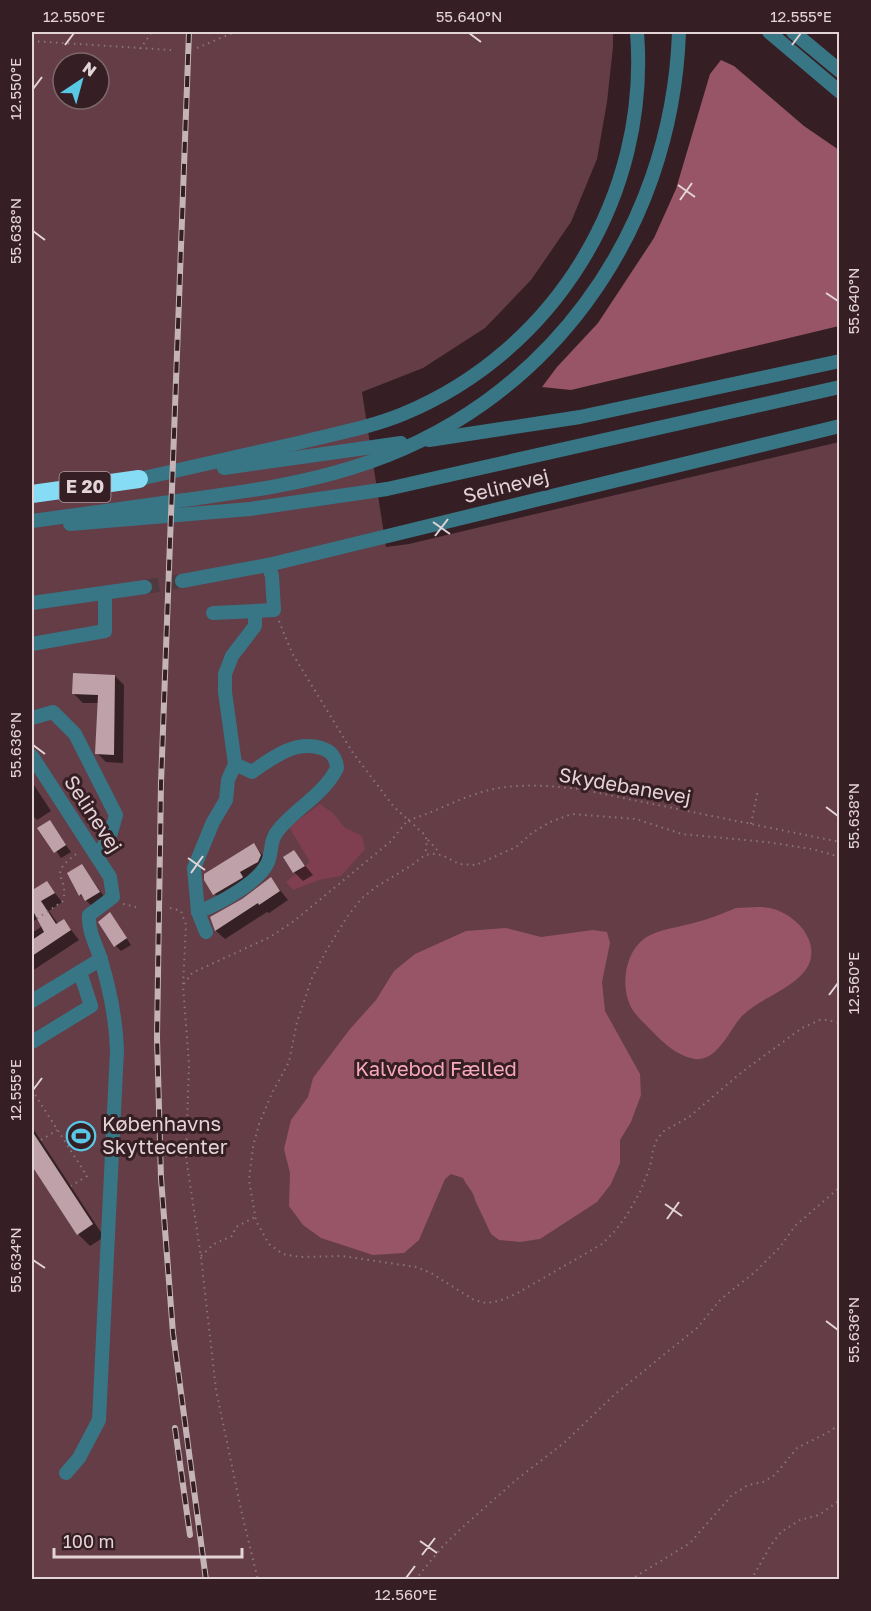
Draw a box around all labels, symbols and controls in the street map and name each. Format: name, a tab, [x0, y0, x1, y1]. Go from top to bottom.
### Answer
text: 12.550°E	[43, 7, 105, 25]
text: 55.640°N	[436, 7, 502, 25]
text: 12.555°E	[770, 7, 832, 25]
north arrow	[51, 51, 111, 111]
text: N	[79, 57, 101, 81]
text: 12.550°E	[6, 58, 24, 120]
text: 55.638°N	[6, 198, 24, 264]
text: 55.640°N	[844, 268, 862, 334]
street label: Selinevej	[460, 463, 551, 507]
road number: E 20	[60, 472, 110, 502]
text: 55.636°N	[6, 712, 24, 778]
street label: Skydebanevej	[557, 762, 693, 808]
street label: Selinevej	[60, 770, 128, 857]
text: 55.638°N	[844, 783, 862, 849]
text: 12.560°E	[844, 952, 862, 1014]
park label: Kalvebod Fælled	[355, 1056, 517, 1080]
text: 12.555°E	[6, 1059, 24, 1121]
place label: Københavns Skyttecenter	[102, 1111, 228, 1158]
sports icon: Københavns Skyttecenter	[65, 1120, 97, 1152]
text: 55.634°N	[6, 1227, 24, 1293]
text: 55.636°N	[844, 1297, 862, 1363]
scale bar	[54, 1521, 242, 1559]
text: 100 m	[63, 1530, 114, 1552]
text: 12.560°E	[375, 1585, 437, 1603]

